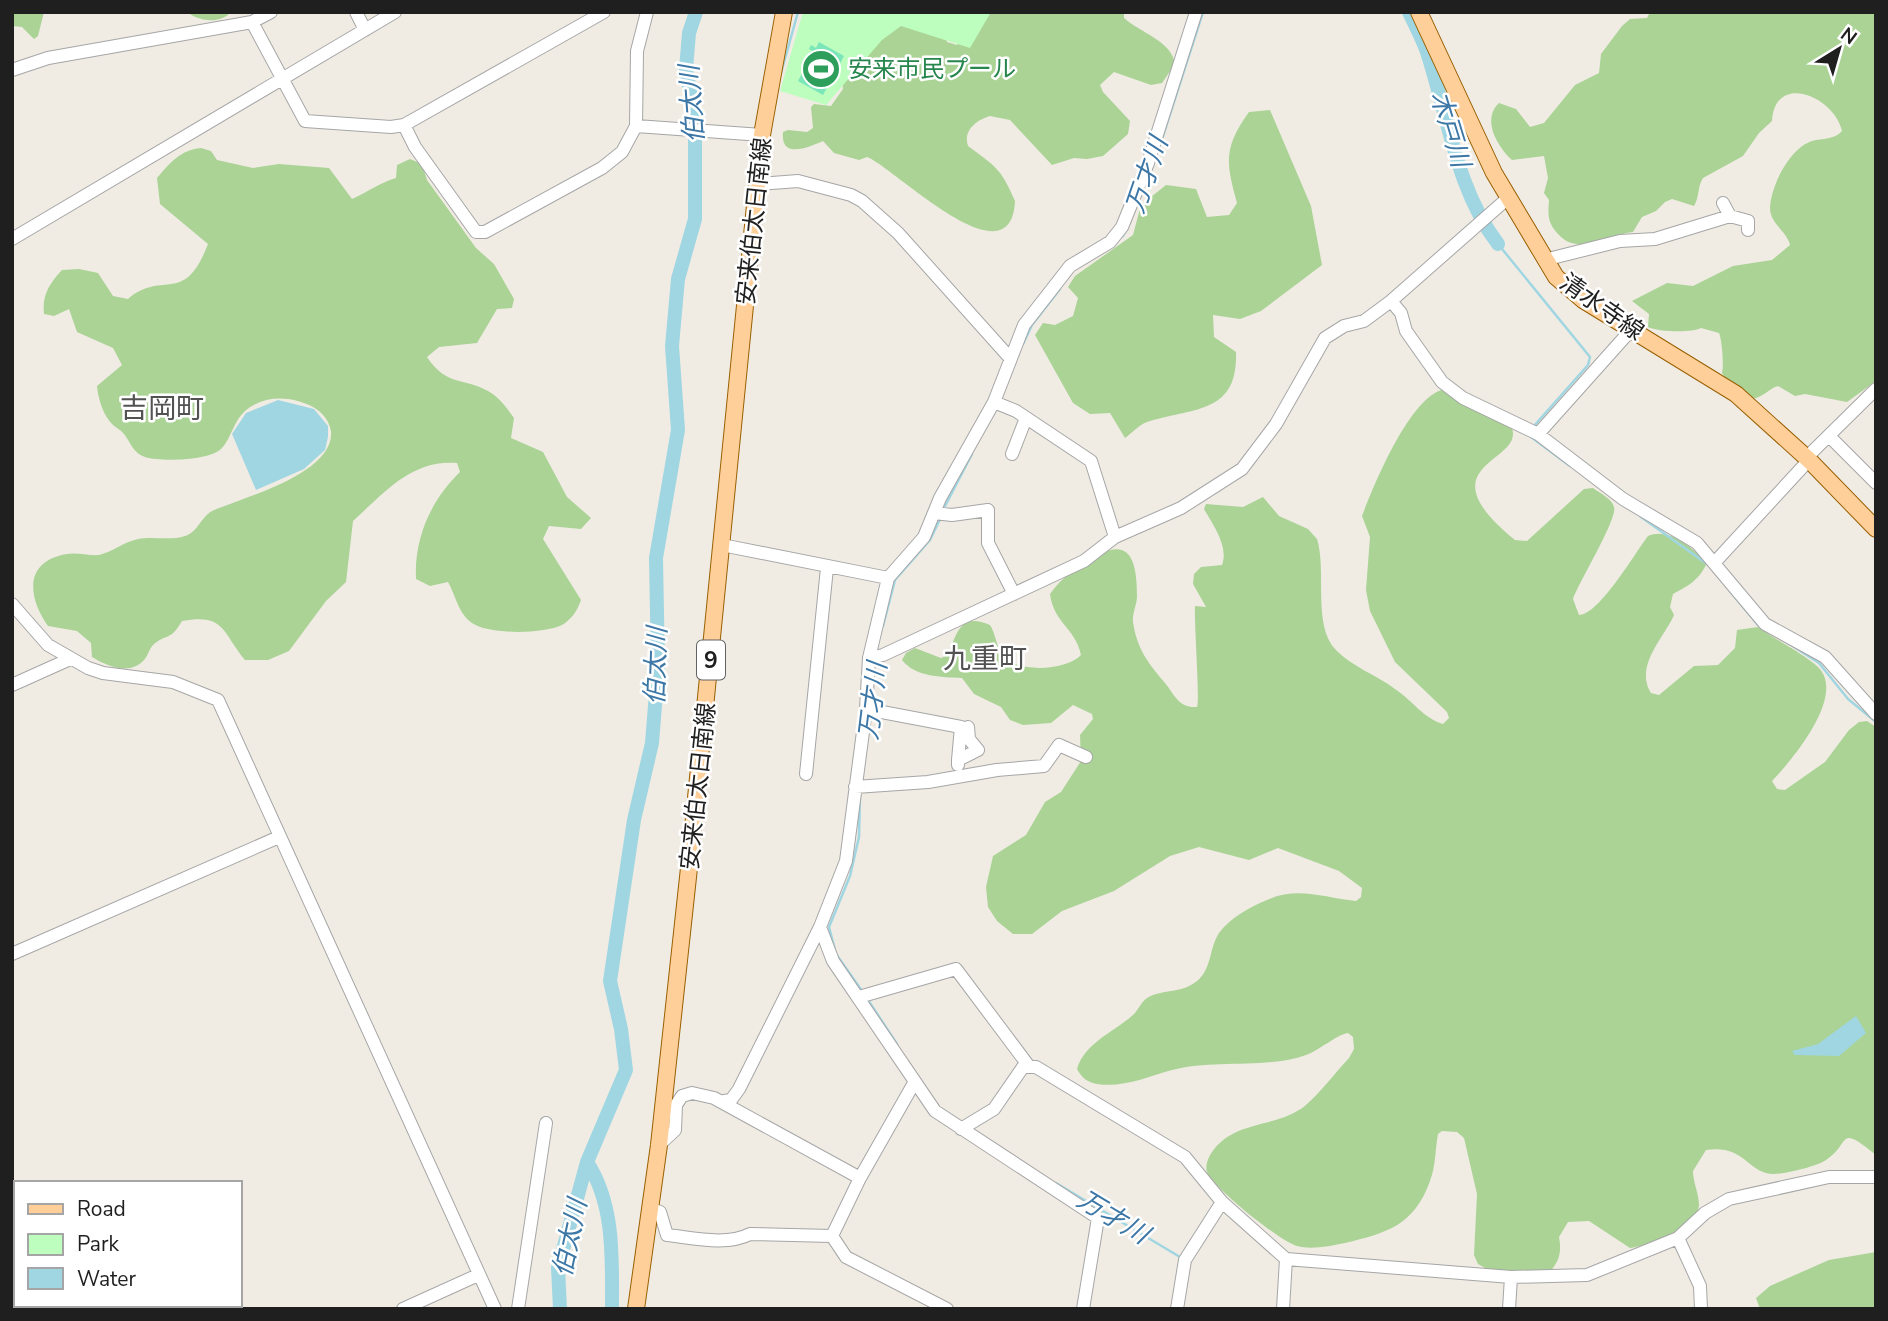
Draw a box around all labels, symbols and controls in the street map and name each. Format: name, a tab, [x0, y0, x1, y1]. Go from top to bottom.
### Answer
north arrow	[1804, 14, 1874, 84]
text: N	[1835, 22, 1862, 51]
sports icon: 安来市民プール	[800, 48, 842, 90]
place label: 安来市民プール	[848, 53, 1016, 85]
water label: 伯太川	[672, 61, 712, 144]
water label: 木戸川	[1422, 87, 1479, 174]
water label: 万才川	[1118, 130, 1177, 218]
street label: 安来伯太日南線	[729, 136, 779, 306]
street label: 清水寺線	[1554, 266, 1650, 348]
district label: 吉岡町	[120, 390, 204, 428]
water label: 伯太川	[637, 623, 675, 706]
road number: 9	[697, 640, 725, 680]
district label: 九重町	[943, 640, 1027, 678]
water label: 万才川	[851, 657, 895, 742]
street label: 安来伯太日南線	[673, 701, 723, 871]
legend	[14, 1181, 242, 1307]
water label: 万才川	[1071, 1182, 1158, 1254]
water label: 伯太川	[545, 1193, 596, 1280]
text: Road	[77, 1195, 126, 1223]
text: Park	[77, 1230, 119, 1258]
text: Water	[77, 1265, 136, 1293]

